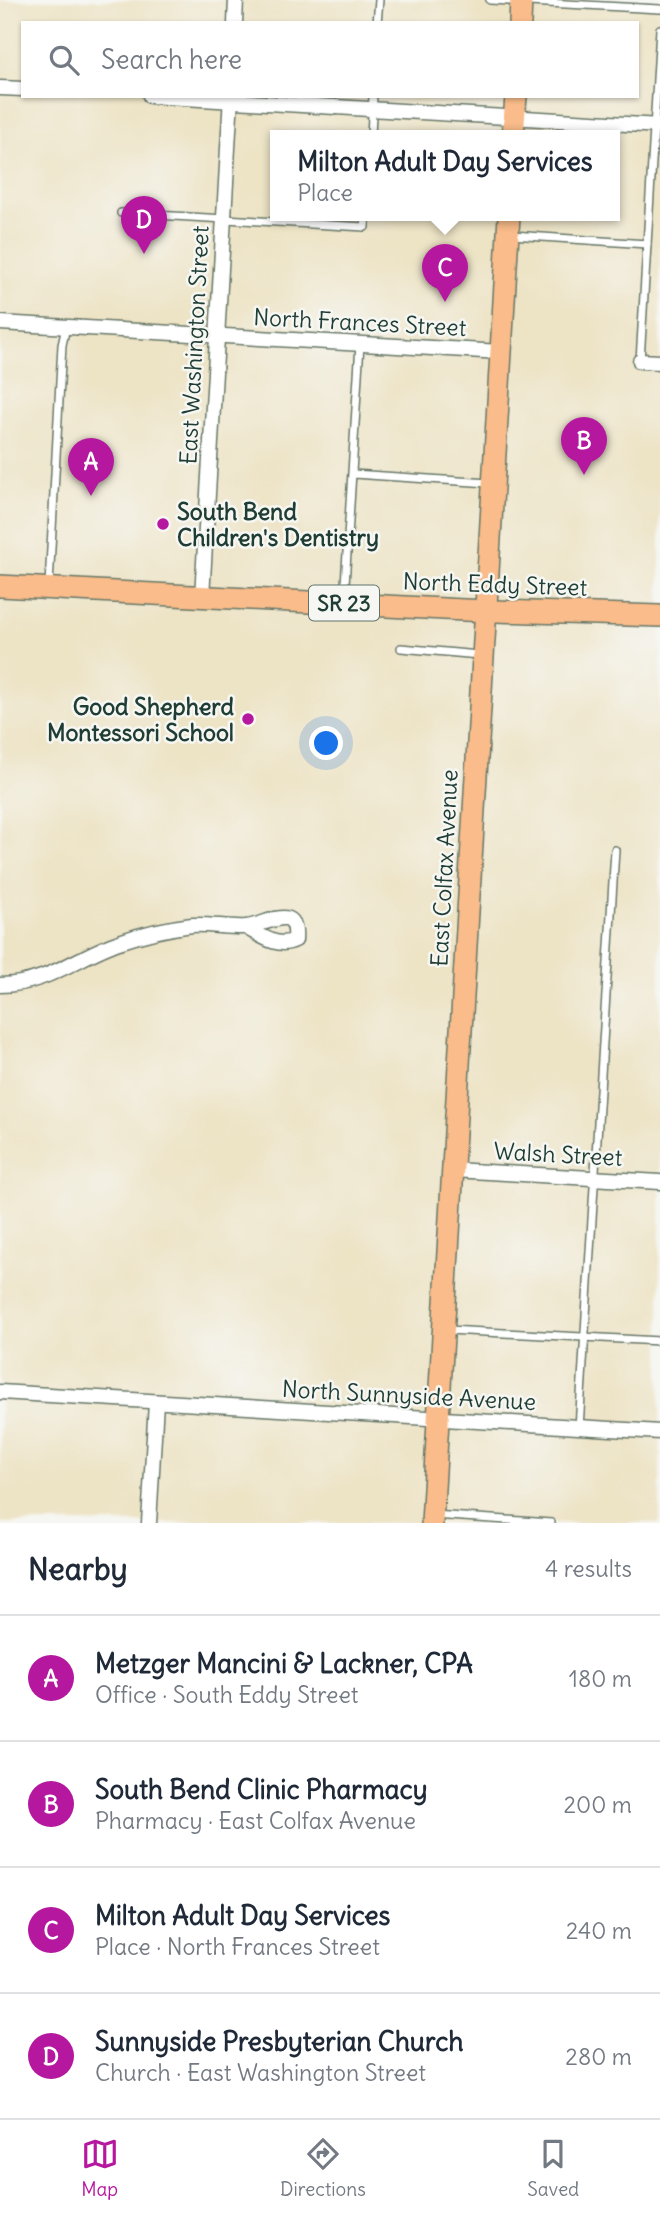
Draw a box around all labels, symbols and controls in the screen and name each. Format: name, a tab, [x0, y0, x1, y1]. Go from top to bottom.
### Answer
search box	[21, 21, 639, 98]
icon: search	[45, 41, 83, 79]
text: Search here	[101, 43, 242, 76]
popup	[270, 130, 620, 221]
text: Milton Adult Day Services	[297, 145, 593, 178]
text: Place	[297, 178, 353, 207]
pin: D	[121, 196, 167, 254]
street label: East Washington Street	[173, 225, 215, 465]
pin: C	[422, 244, 468, 302]
street label: North Frances Street	[253, 302, 467, 342]
pin: B	[561, 417, 607, 475]
pin: A	[68, 438, 114, 496]
place label: South Bend Children's Dentistry	[177, 497, 379, 552]
marker: South Bend Children's Dentistry	[155, 516, 171, 532]
street label: North Eddy Street	[402, 566, 588, 602]
road number: SR 23	[309, 586, 379, 620]
place label: Good Shepherd Montessori School	[47, 692, 234, 747]
marker: Good Shepherd Montessori School	[240, 711, 256, 727]
your location	[309, 726, 343, 760]
street label: East Colfax Avenue	[424, 769, 464, 967]
street label: Walsh Street	[493, 1136, 623, 1172]
street label: North Sunnyside Avenue	[281, 1374, 537, 1416]
text: Nearby	[28, 1550, 128, 1588]
text: 4 results	[545, 1554, 632, 1583]
text: Metzger Mancini & Lackner, CPA	[95, 1647, 473, 1680]
text: A	[44, 1664, 58, 1693]
text: 180 m	[569, 1664, 632, 1693]
text: Office · South Eddy Street	[95, 1680, 359, 1709]
text: South Bend Clinic Pharmacy	[95, 1773, 427, 1806]
text: B	[43, 1790, 59, 1819]
text: 200 m	[563, 1790, 632, 1819]
text: Pharmacy · East Colfax Avenue	[95, 1806, 416, 1835]
text: Milton Adult Day Services	[95, 1899, 390, 1932]
text: C	[43, 1916, 59, 1945]
text: 240 m	[566, 1916, 632, 1945]
text: Place · North Frances Street	[95, 1932, 380, 1961]
text: Sunnyside Presbyterian Church	[95, 2025, 464, 2058]
text: D	[43, 2042, 59, 2071]
text: 280 m	[565, 2042, 632, 2071]
text: Church · East Washington Street	[95, 2058, 426, 2087]
tab: Map	[81, 2135, 119, 2201]
tab: Directions	[280, 2135, 366, 2201]
tab: Saved	[527, 2135, 579, 2201]

